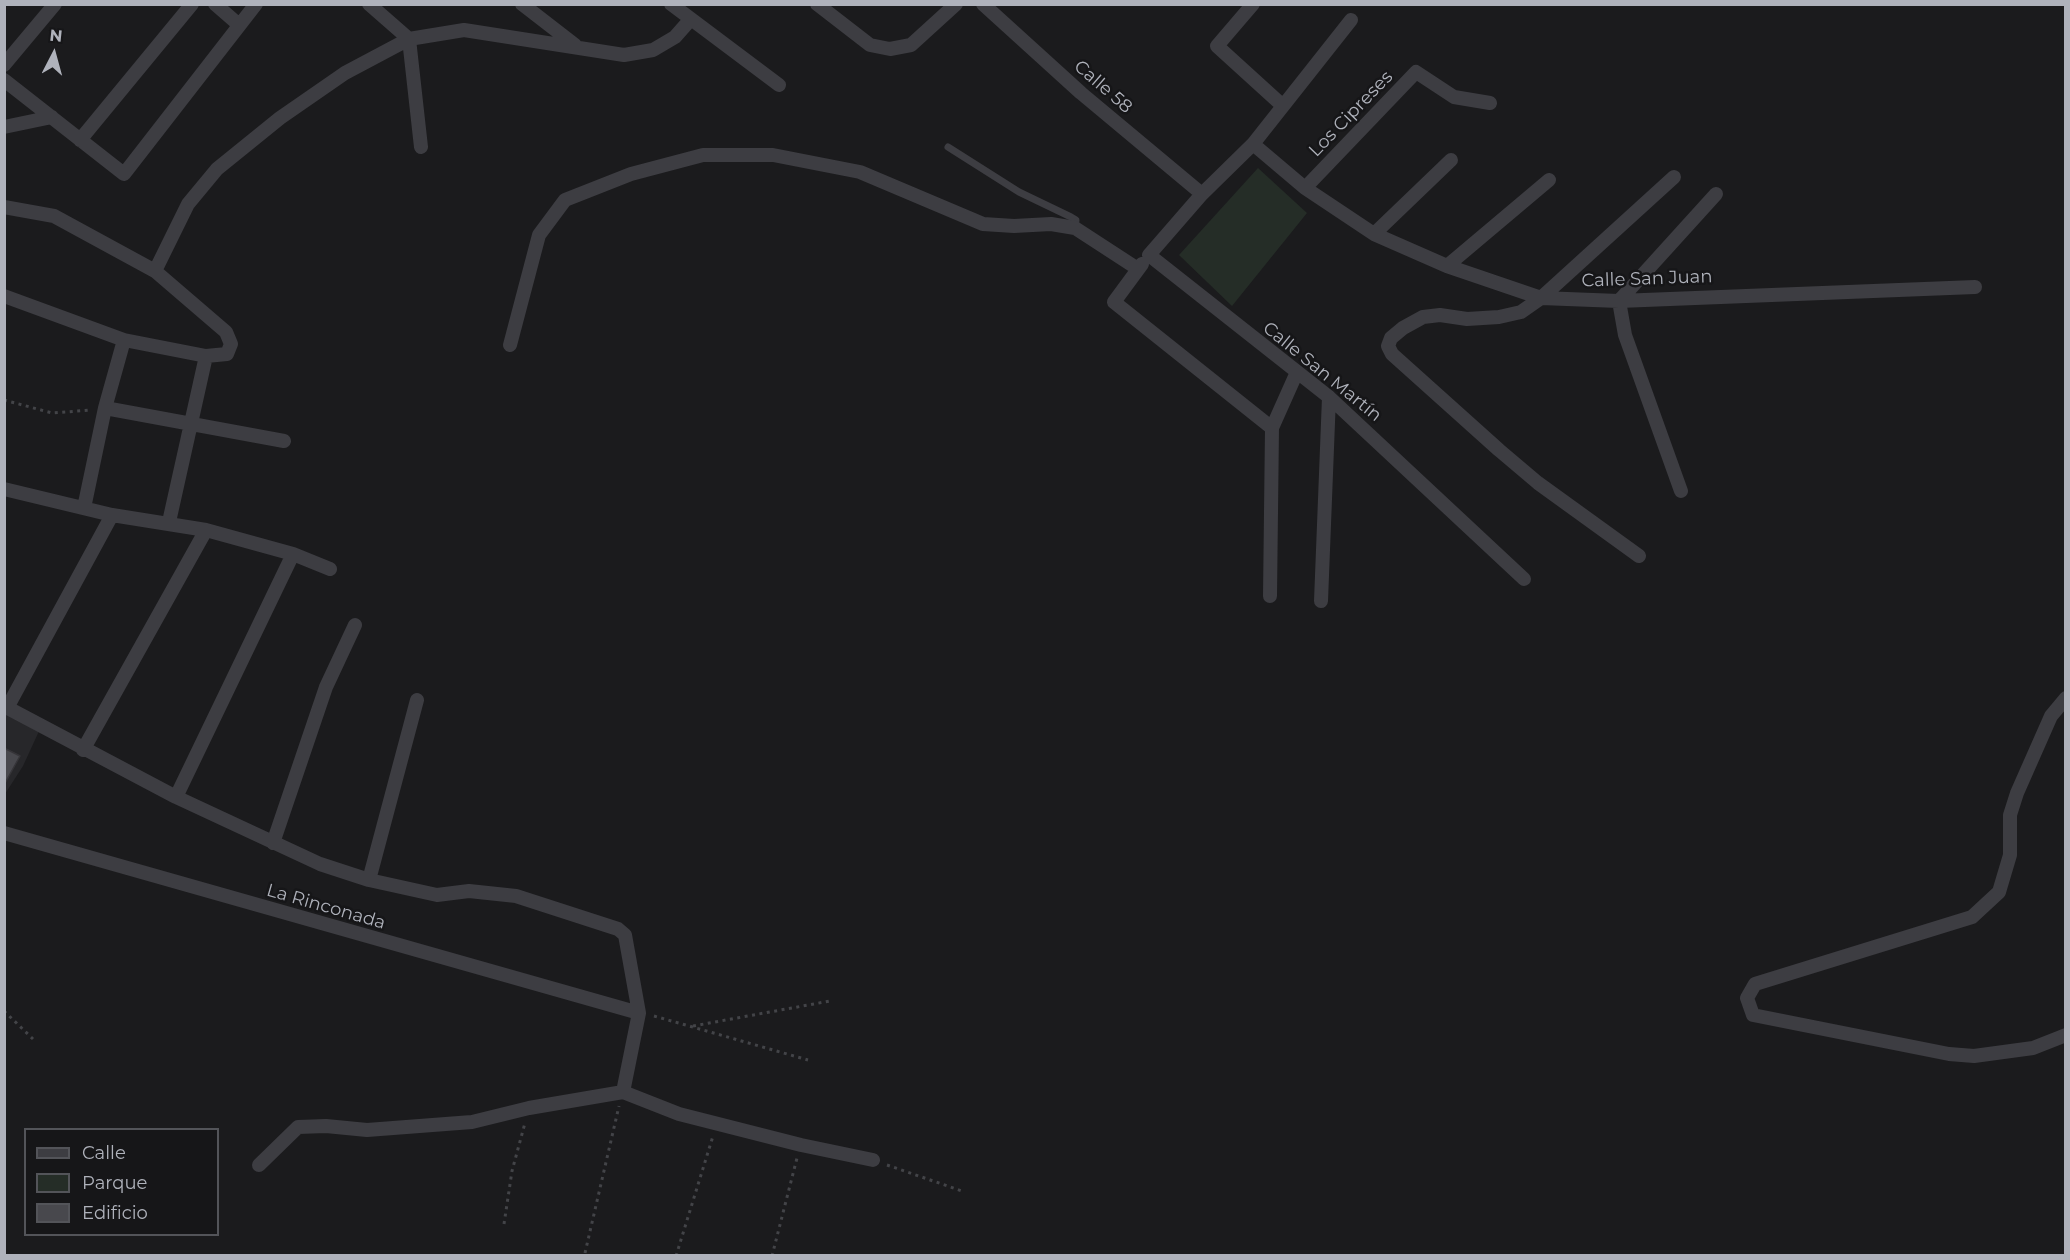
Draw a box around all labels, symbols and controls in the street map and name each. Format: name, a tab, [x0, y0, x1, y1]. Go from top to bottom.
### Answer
north arrow	[24, 24, 84, 84]
text: N	[49, 25, 63, 46]
street label: Calle 58	[1069, 56, 1137, 118]
street label: Los Cipreses	[1305, 66, 1397, 162]
street label: Calle San Juan	[1581, 266, 1713, 292]
street label: Calle San Martín	[1258, 317, 1386, 427]
street label: La Rinconada	[264, 880, 388, 934]
legend	[24, 1128, 219, 1236]
text: Calle	[82, 1142, 126, 1164]
text: Parque	[82, 1172, 147, 1194]
text: Edificio	[82, 1202, 148, 1224]

